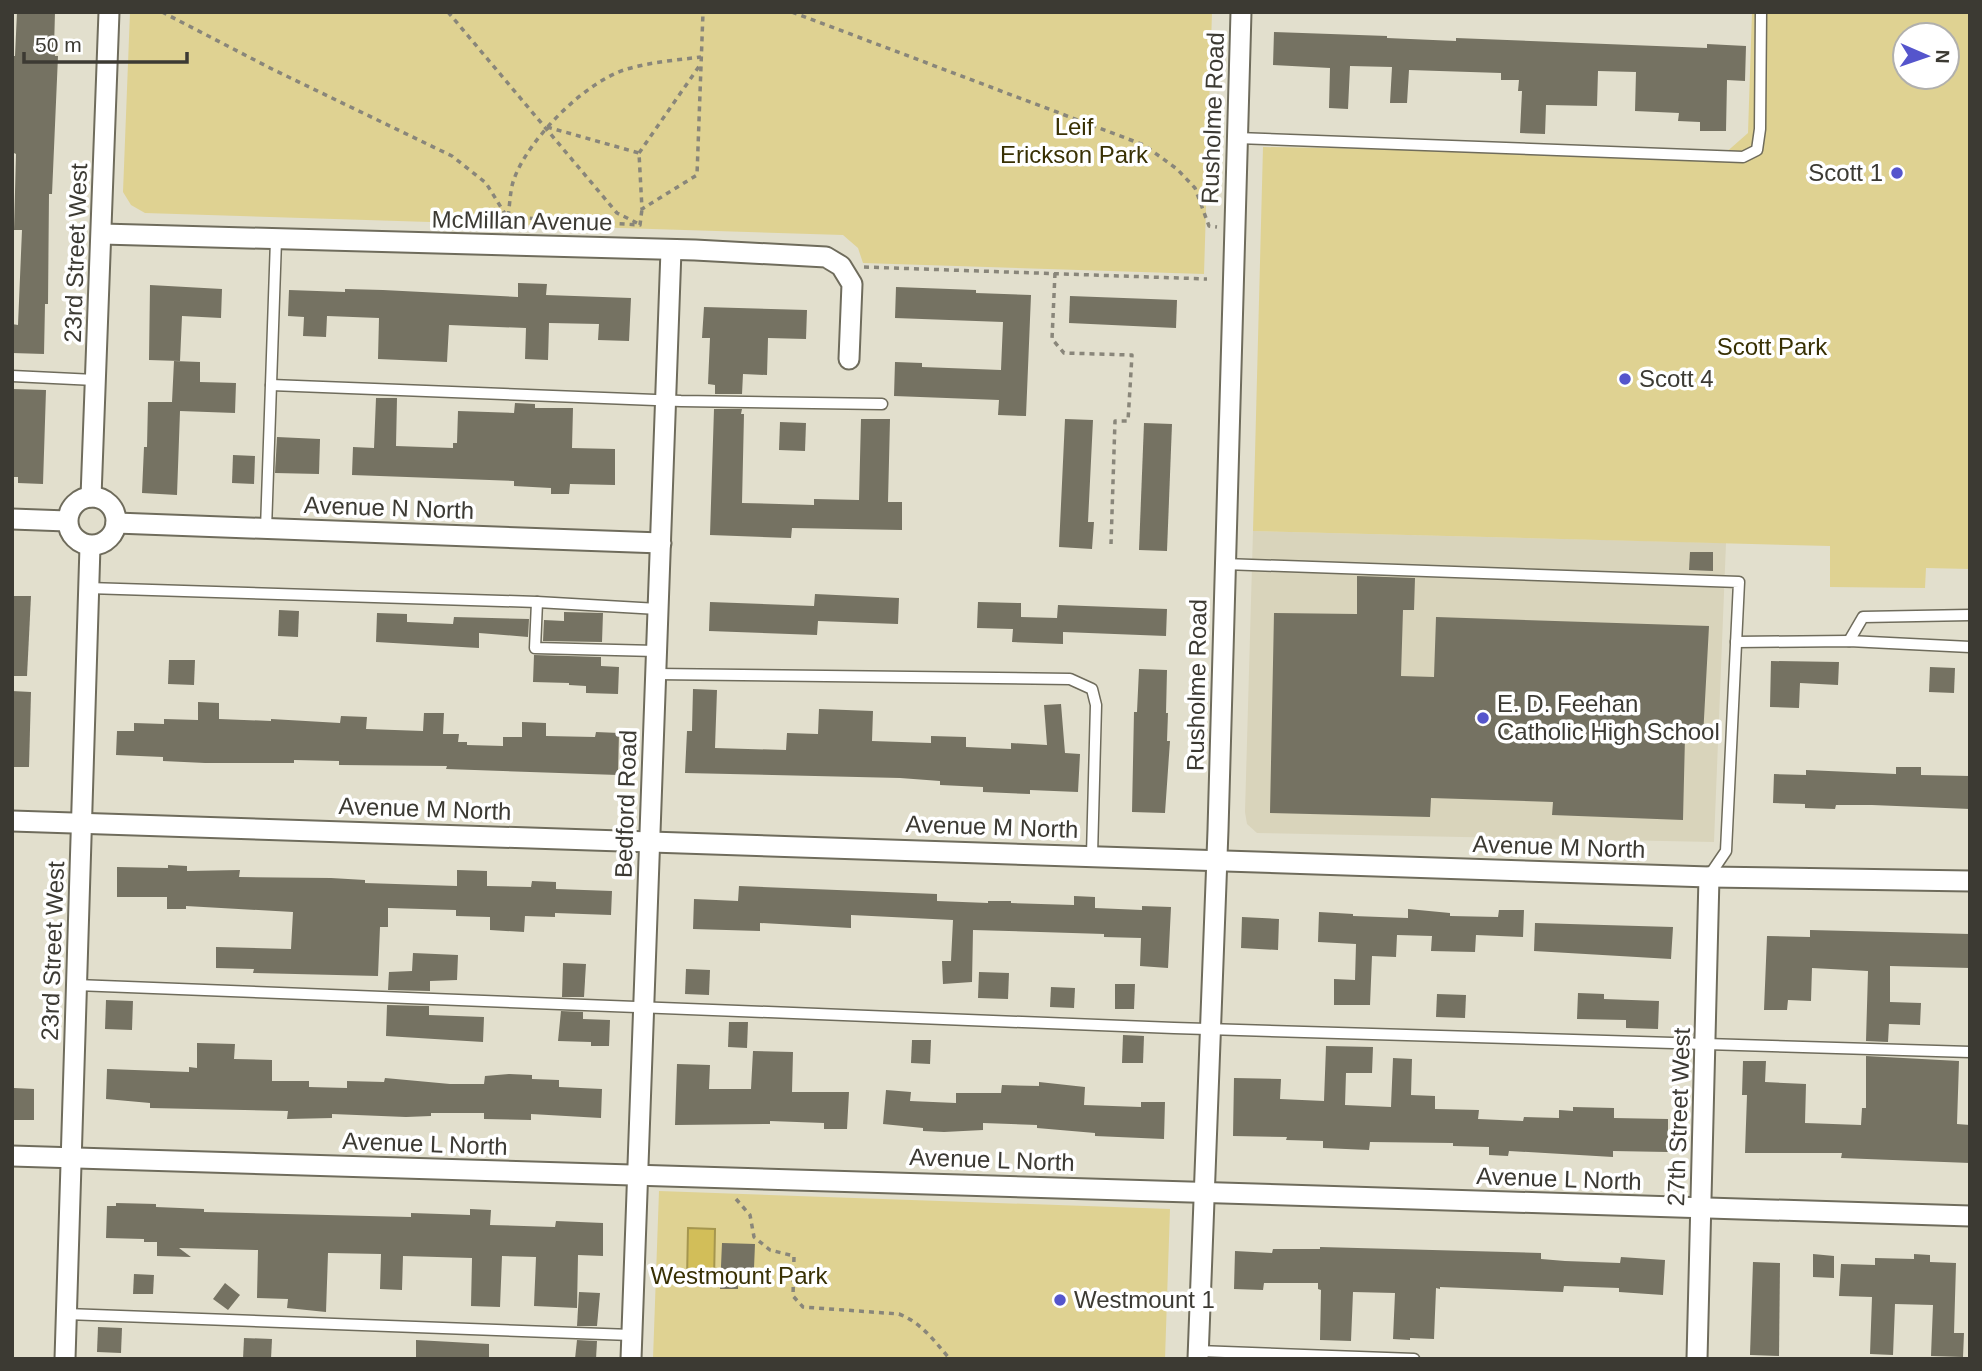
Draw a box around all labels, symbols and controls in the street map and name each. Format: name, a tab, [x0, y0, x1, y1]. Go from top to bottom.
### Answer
scale bar	[24, 21, 187, 65]
north arrow	[1891, 21, 1961, 91]
street label: Rusholme Road	[1196, 32, 1229, 204]
text: 50 m	[35, 33, 82, 56]
text: N	[1932, 49, 1953, 64]
park label: Leif Erickson Park	[1000, 113, 1149, 168]
place label: Scott 1	[1808, 159, 1883, 186]
street label: 23rd Street West	[59, 162, 92, 343]
marker: Scott 1	[1889, 165, 1905, 181]
street label: McMillan Avenue	[431, 205, 613, 236]
park label: Scott Park	[1717, 333, 1828, 360]
place label: Scott 4	[1639, 365, 1714, 392]
marker: Scott 4	[1617, 371, 1633, 387]
street label: Avenue N North	[303, 491, 475, 524]
street label: Rusholme Road	[1182, 599, 1211, 771]
place label: E. D. Feehan Catholic High School	[1497, 690, 1720, 745]
marker: E. D. Feehan Catholic High School	[1475, 710, 1491, 726]
street label: Bedford Road	[609, 730, 642, 878]
street label: Avenue M North	[338, 792, 512, 825]
street label: Avenue M North	[905, 810, 1079, 843]
street label: Avenue M North	[1472, 830, 1646, 863]
street label: 23rd Street West	[36, 860, 69, 1041]
street label: 27th Street West	[1662, 1027, 1695, 1207]
street label: Avenue L North	[342, 1127, 508, 1160]
street label: Avenue L North	[909, 1143, 1075, 1176]
street label: Avenue L North	[1476, 1162, 1642, 1195]
park label: Westmount Park	[651, 1262, 828, 1289]
place label: Westmount 1	[1074, 1286, 1215, 1313]
marker: Westmount 1	[1052, 1292, 1068, 1308]

